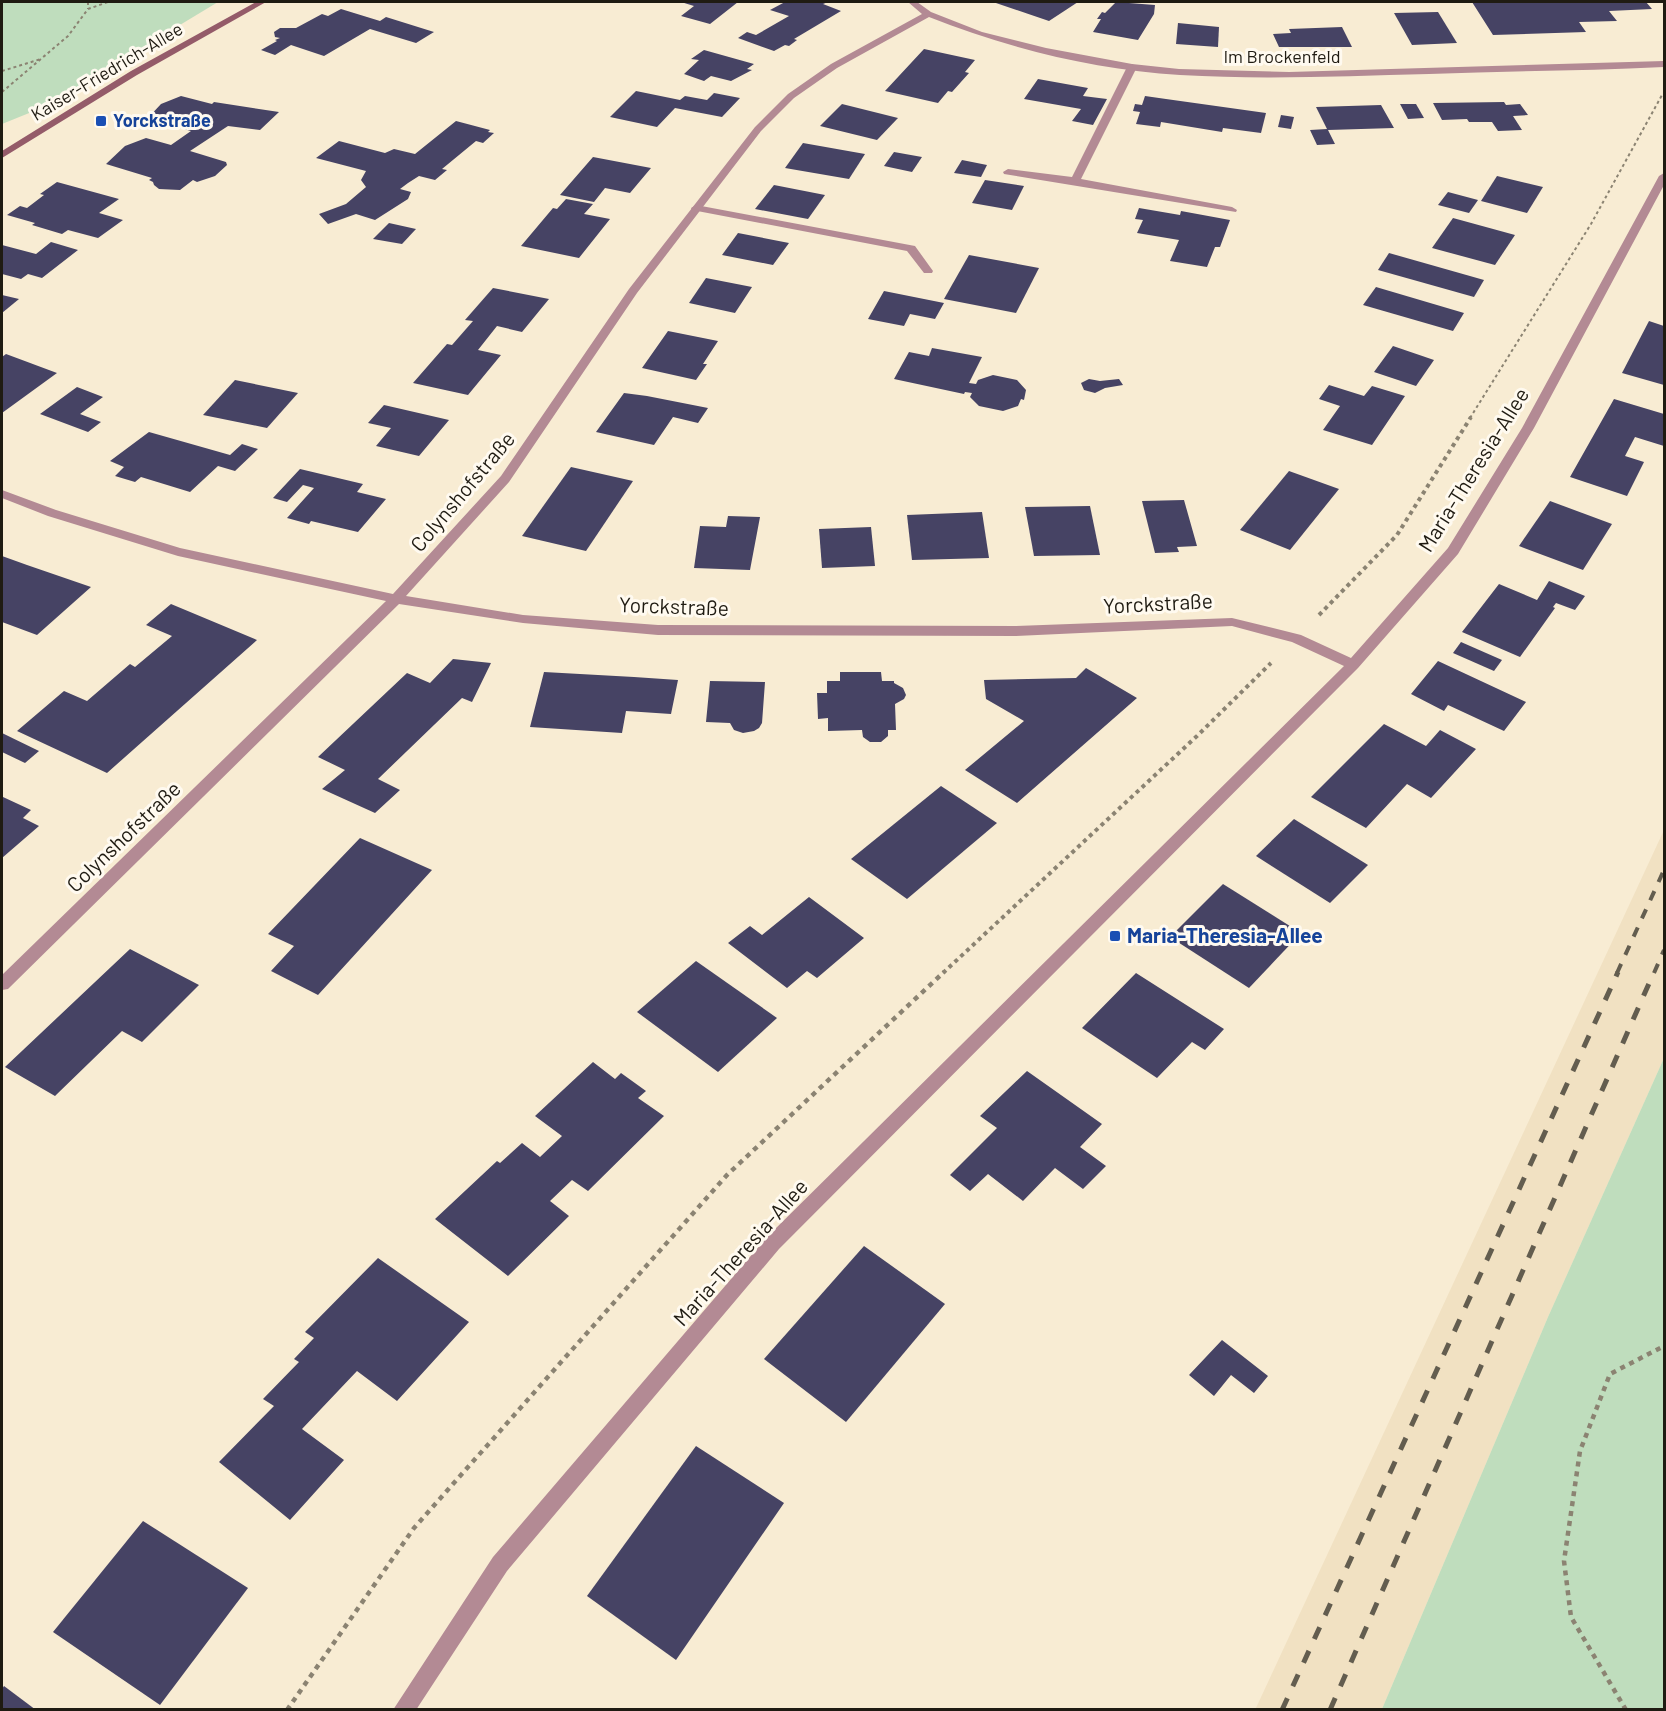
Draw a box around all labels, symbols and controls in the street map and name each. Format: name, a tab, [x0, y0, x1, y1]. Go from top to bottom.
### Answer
street label: Kaiser-Friedrich-Allee	[27, 17, 186, 125]
street label: Im Brockenfeld	[1223, 45, 1341, 67]
place label: Yorckstraße	[113, 109, 211, 131]
marker: Yorckstraße	[94, 114, 108, 128]
street label: Maria-Theresia-Allee	[1412, 383, 1533, 556]
street label: Colynshofstraße	[404, 426, 519, 556]
street label: Yorckstraße	[1102, 587, 1213, 618]
street label: Yorckstraße	[619, 591, 729, 620]
street label: Colynshofstraße	[61, 775, 185, 897]
place label: Maria-Theresia-Allee	[1127, 922, 1323, 947]
marker: Maria-Theresia-Allee	[1108, 929, 1122, 943]
street label: Maria-Theresia-Allee	[667, 1174, 812, 1330]

